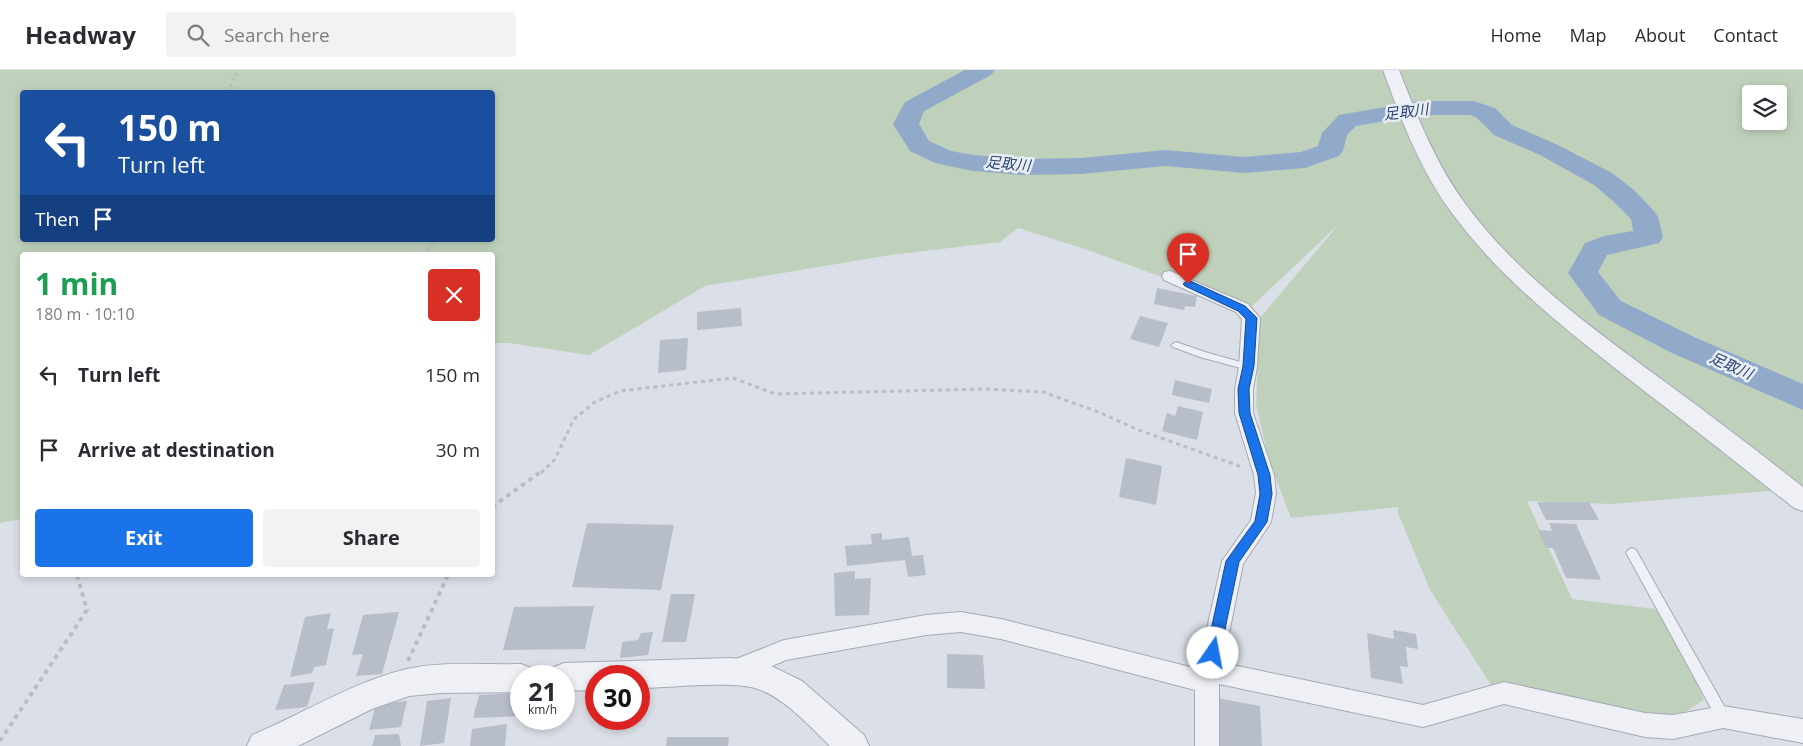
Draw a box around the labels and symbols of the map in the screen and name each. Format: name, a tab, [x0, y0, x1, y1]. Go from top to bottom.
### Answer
water label: 足取川	[1382, 98, 1431, 124]
water label: 足取川	[985, 151, 1033, 175]
pin	[1167, 233, 1209, 284]
water label: 足取川	[1707, 347, 1758, 384]
position arrow	[1186, 626, 1238, 678]
speed limit sign: 30	[585, 665, 650, 730]

